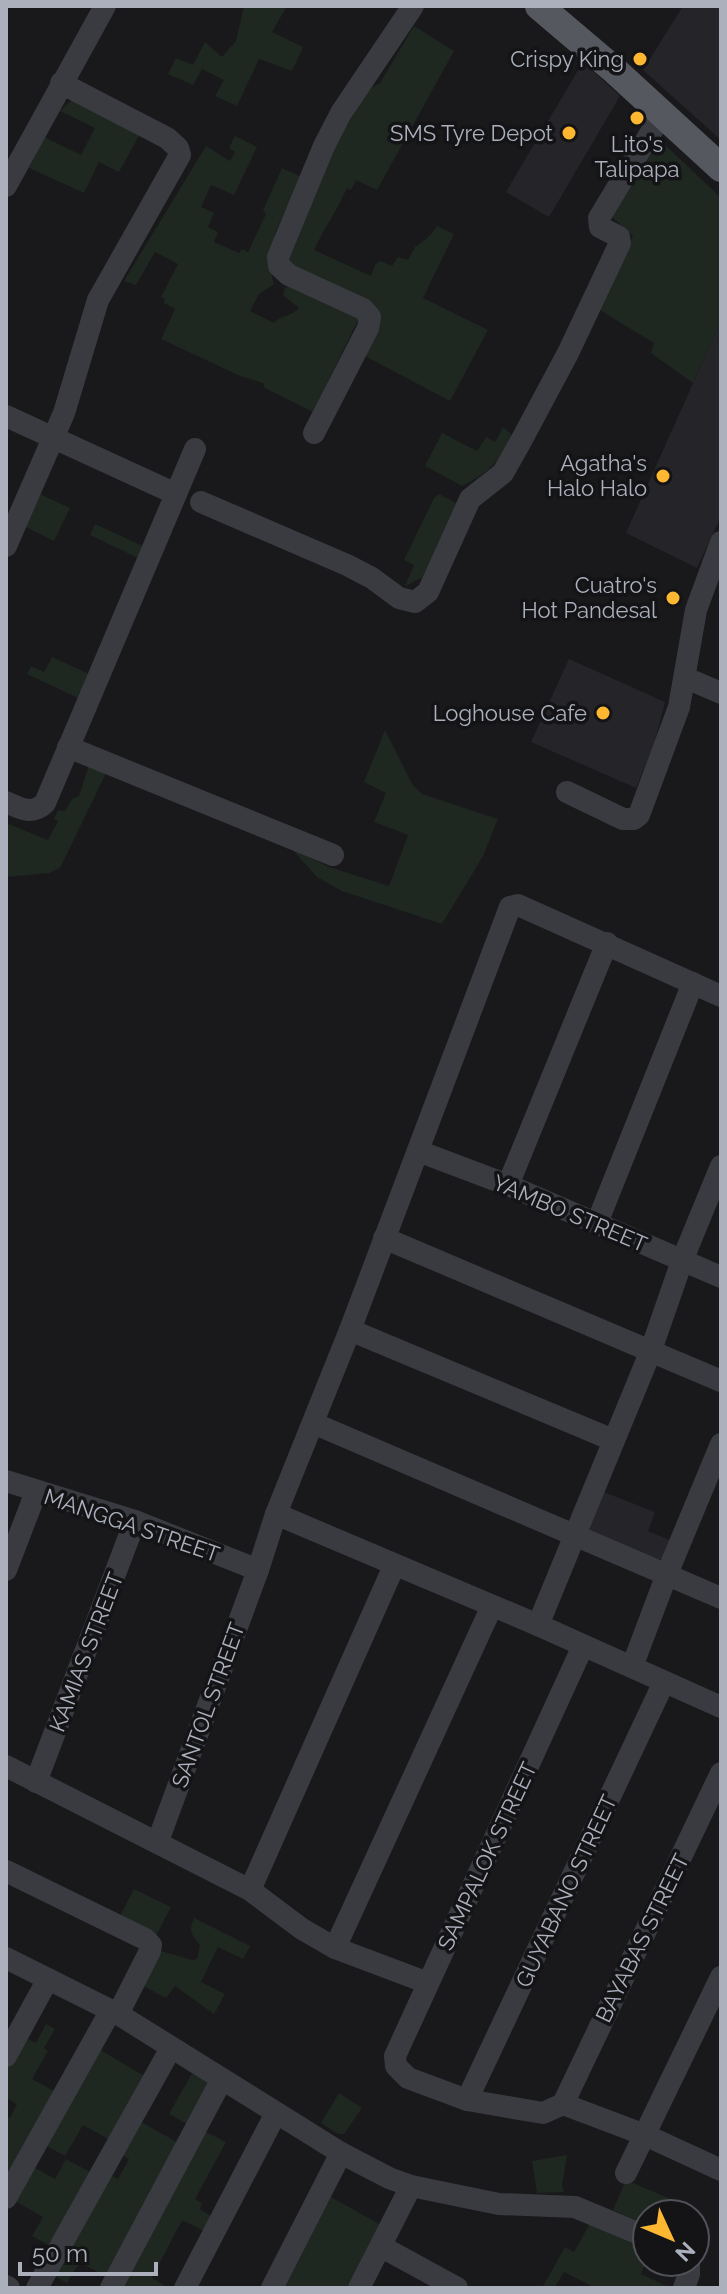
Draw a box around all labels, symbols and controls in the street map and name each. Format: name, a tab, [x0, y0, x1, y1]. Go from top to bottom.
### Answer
place label: Crispy King	[510, 46, 624, 72]
marker: Crispy King	[631, 50, 649, 68]
marker: Lito's Talipapa	[628, 109, 646, 127]
place label: SMS Tyre Depot	[390, 120, 554, 146]
marker: SMS Tyre Depot	[560, 124, 578, 142]
place label: Lito's Talipapa	[594, 131, 680, 182]
place label: Agatha's Halo Halo	[547, 450, 647, 501]
marker: Agatha's Halo Halo	[654, 467, 672, 485]
place label: Cuatro's Hot Pandesal	[521, 572, 657, 623]
marker: Cuatro's Hot Pandesal	[664, 589, 682, 607]
place label: Loghouse Cafe	[433, 700, 587, 726]
marker: Loghouse Cafe	[594, 704, 612, 722]
street label: YAMBO STREET	[489, 1169, 651, 1257]
street label: MANGGA STREET	[41, 1483, 224, 1567]
street label: KAMIAS STREET	[44, 1568, 129, 1735]
street label: SANTOL STREET	[166, 1619, 250, 1791]
street label: SAMPALOK STREET	[432, 1757, 542, 1954]
street label: GUYABANO STREET	[510, 1790, 622, 1991]
street label: BAYABAS STREET	[590, 1849, 694, 2026]
north arrow	[631, 2198, 711, 2278]
scale bar	[20, 2226, 156, 2276]
text: N	[670, 2237, 701, 2267]
text: 50 m	[32, 2239, 88, 2268]

